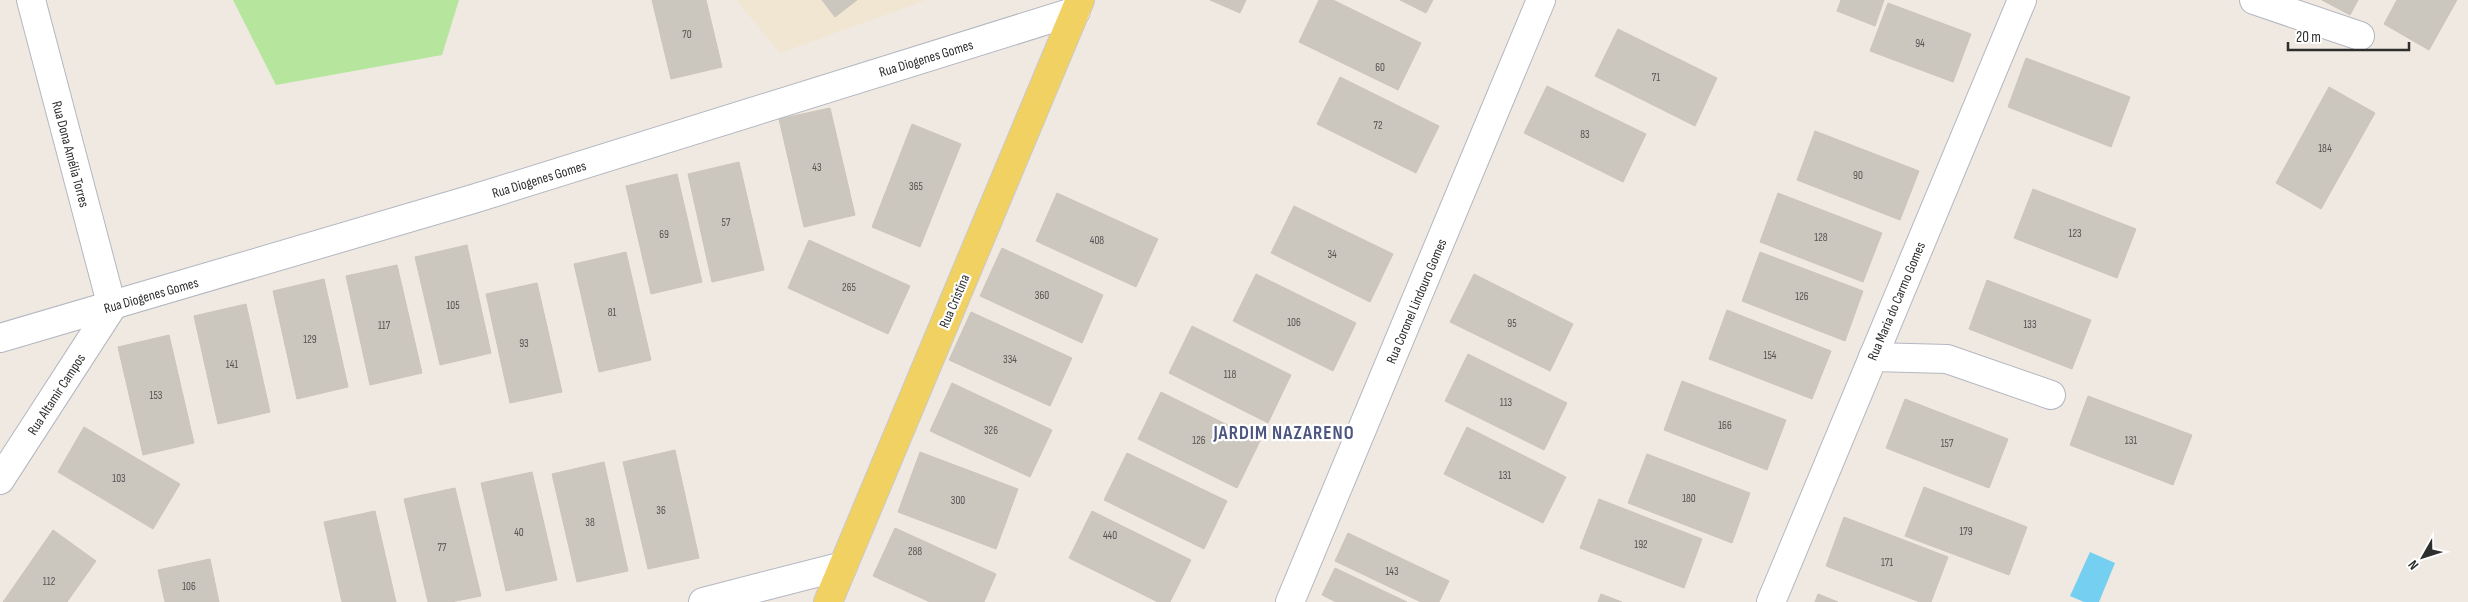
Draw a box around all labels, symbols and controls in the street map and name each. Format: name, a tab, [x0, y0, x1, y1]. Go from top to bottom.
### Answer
scale bar	[2288, 20, 2409, 52]
house number: 70	[682, 28, 692, 41]
text: 20 m	[2296, 28, 2321, 47]
street label: Rua Diogenes Gomes	[877, 36, 975, 81]
house number: 94	[1915, 37, 1925, 50]
house number: 60	[1375, 61, 1385, 74]
house number: 71	[1652, 71, 1660, 84]
street label: Rua Dona Amélia Torres	[48, 99, 93, 209]
house number: 72	[1374, 119, 1383, 132]
house number: 83	[1580, 128, 1590, 141]
house number: 184	[2318, 142, 2332, 155]
street label: Rua Diogenes Gomes	[490, 157, 588, 202]
house number: 43	[812, 161, 822, 174]
house number: 90	[1853, 169, 1863, 182]
house number: 365	[909, 180, 923, 193]
house number: 57	[722, 216, 731, 229]
house number: 123	[2068, 227, 2082, 240]
house number: 69	[659, 228, 669, 241]
house number: 128	[1814, 231, 1828, 244]
house number: 408	[1090, 234, 1104, 247]
street label: Rua Coronel Lindouro Gomes	[1382, 236, 1450, 366]
street label: Rua Maria do Carmo Gomes	[1864, 239, 1929, 363]
house number: 34	[1327, 248, 1337, 261]
street label: Rua Cristina	[936, 272, 973, 331]
street label: Rua Diogenes Gomes	[102, 274, 200, 317]
house number: 265	[842, 281, 856, 294]
house number: 360	[1035, 289, 1049, 302]
house number: 126	[1795, 290, 1809, 303]
house number: 105	[446, 299, 460, 312]
house number: 81	[608, 306, 616, 319]
house number: 106	[1287, 316, 1301, 329]
house number: 95	[1507, 317, 1517, 330]
house number: 133	[2023, 318, 2037, 331]
house number: 117	[378, 319, 391, 332]
house number: 129	[303, 333, 317, 346]
house number: 93	[519, 337, 529, 350]
house number: 154	[1764, 349, 1777, 362]
street label: Rua Altamir Campos	[24, 350, 89, 438]
house number: 334	[1003, 353, 1017, 366]
house number: 141	[226, 358, 238, 371]
house number: 118	[1224, 368, 1236, 381]
house number: 153	[150, 389, 163, 402]
house number: 113	[1500, 396, 1513, 409]
house number: 166	[1718, 419, 1732, 432]
district label: JARDIM NAZARENO	[1212, 422, 1355, 445]
house number: 326	[984, 424, 998, 437]
house number: 126	[1192, 434, 1206, 447]
house number: 131	[2125, 434, 2137, 447]
house number: 157	[1941, 437, 1954, 450]
house number: 131	[1499, 469, 1511, 482]
house number: 103	[112, 472, 126, 485]
house number: 180	[1682, 492, 1696, 505]
house number: 300	[951, 494, 965, 507]
house number: 36	[656, 504, 666, 517]
house number: 38	[585, 516, 595, 529]
house number: 179	[1959, 525, 1973, 538]
house number: 40	[514, 526, 524, 539]
house number: 440	[1103, 529, 1117, 542]
north arrow	[2398, 532, 2448, 582]
house number: 192	[1634, 538, 1648, 551]
house number: 77	[438, 541, 447, 554]
house number: 288	[908, 545, 922, 558]
house number: 171	[1881, 556, 1893, 569]
text: N	[2404, 557, 2422, 573]
house number: 143	[1385, 565, 1399, 578]
house number: 112	[43, 575, 56, 588]
house number: 106	[182, 580, 196, 593]

